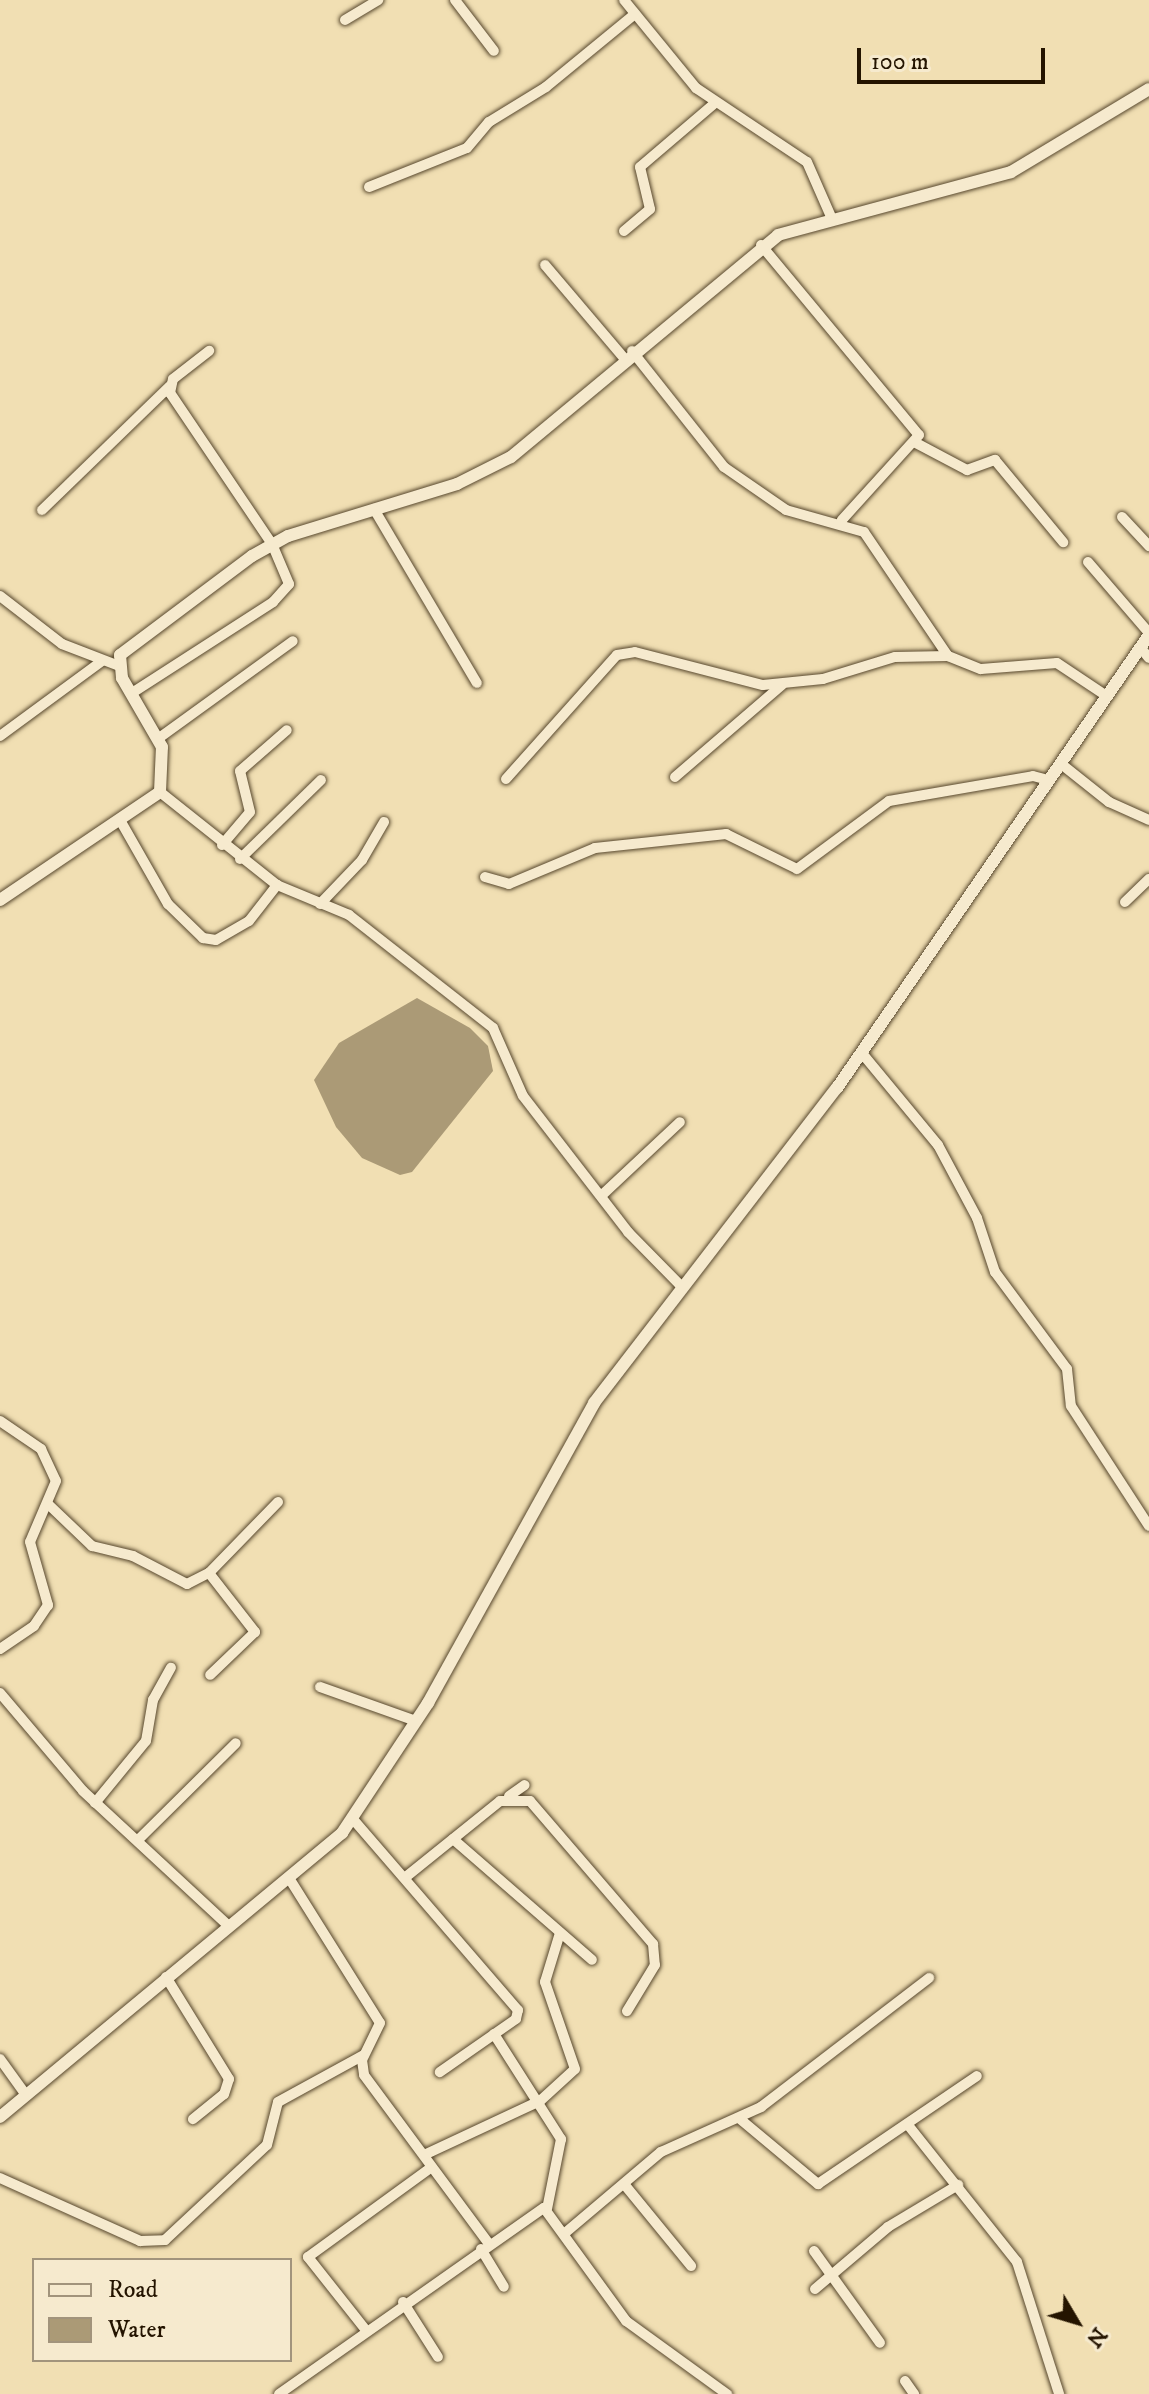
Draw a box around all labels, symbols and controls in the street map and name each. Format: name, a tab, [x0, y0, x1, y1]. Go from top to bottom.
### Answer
scale bar	[861, 32, 1049, 82]
text: 100 m	[871, 47, 929, 77]
legend	[32, 2258, 292, 2362]
text: Road	[108, 2275, 158, 2305]
north arrow	[1037, 2282, 1117, 2362]
text: Water	[108, 2315, 165, 2345]
text: N	[1080, 2322, 1113, 2353]

